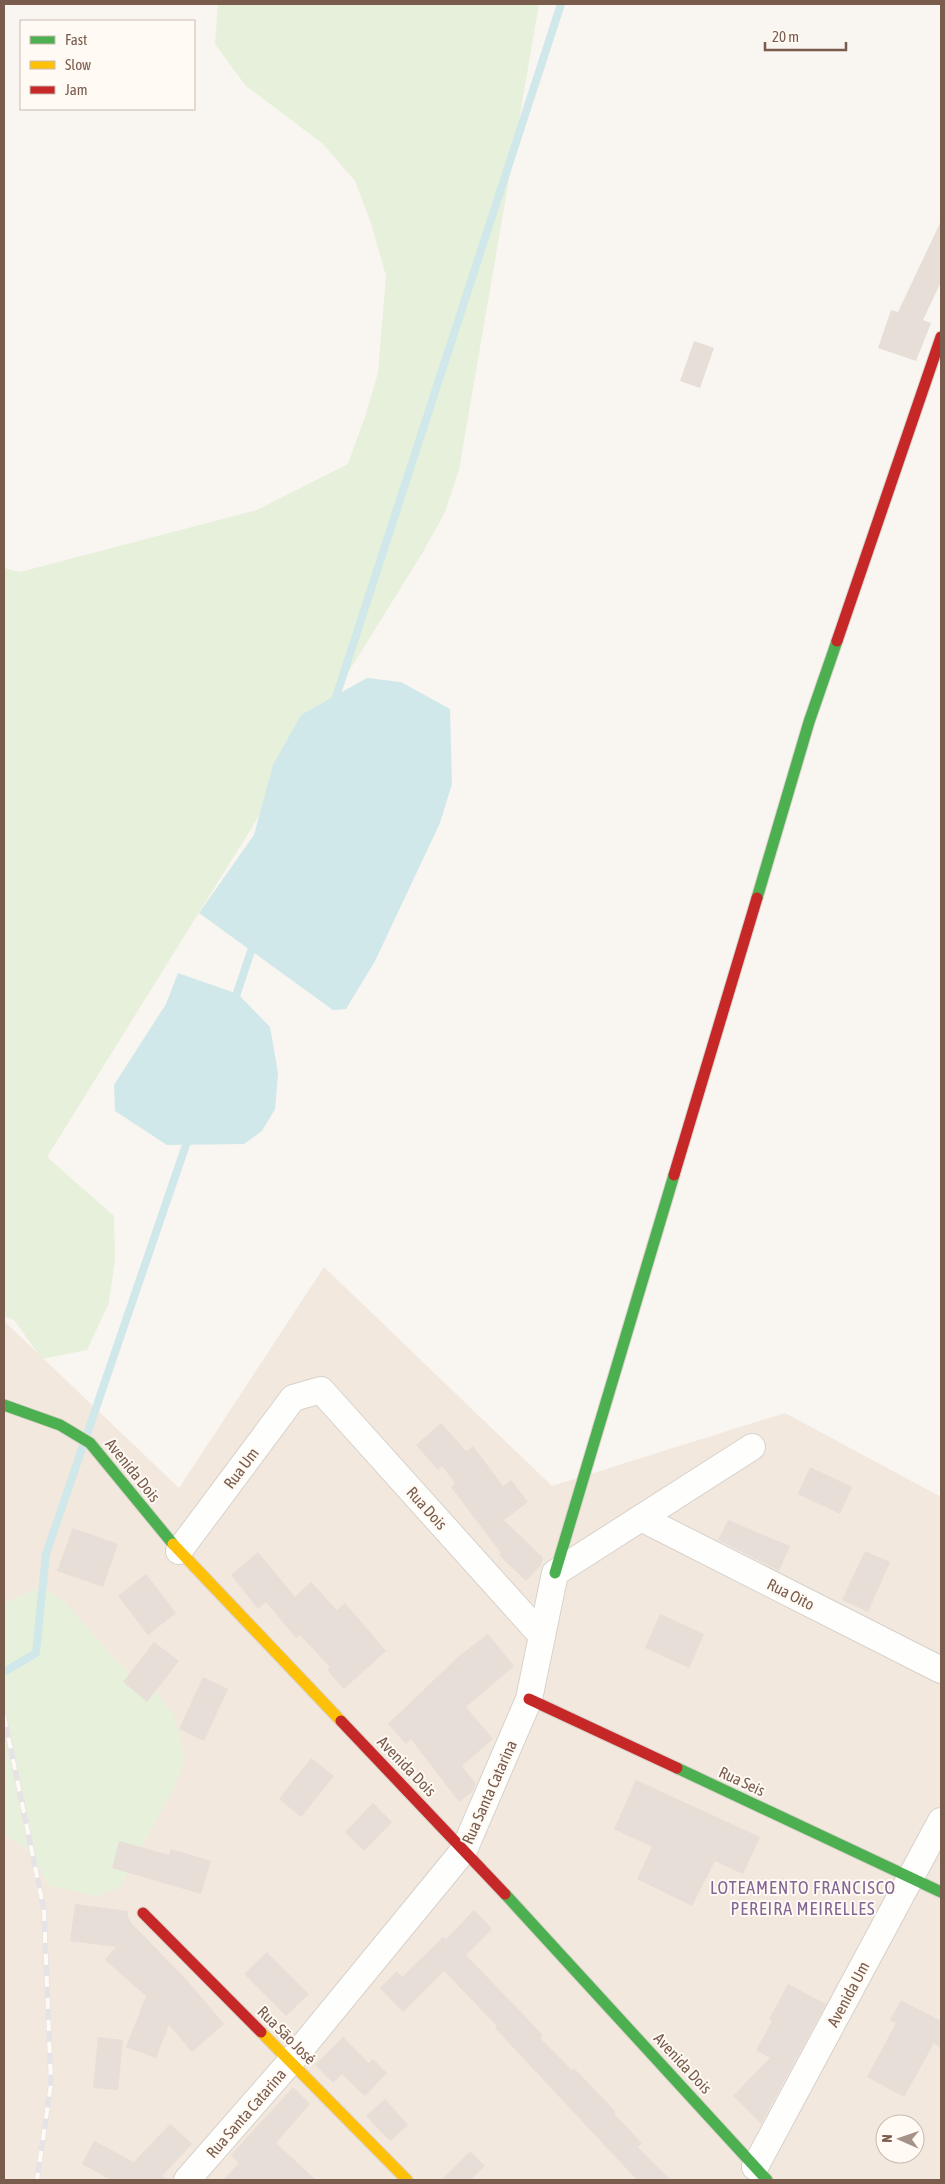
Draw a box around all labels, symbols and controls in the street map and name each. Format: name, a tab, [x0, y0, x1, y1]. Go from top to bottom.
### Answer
legend	[20, 20, 195, 110]
scale bar	[765, 20, 846, 52]
text: 20 m	[772, 28, 799, 45]
text: Fast	[65, 31, 87, 48]
text: Slow	[65, 56, 91, 73]
text: Jam	[65, 81, 88, 98]
street label: Avenida Dois	[102, 1435, 164, 1505]
street label: Rua Um	[220, 1444, 262, 1492]
street label: Rua Dois	[403, 1483, 451, 1533]
street label: Rua Oito	[764, 1575, 818, 1613]
street label: Avenida Dois	[374, 1732, 440, 1800]
street label: Rua Santa Catarina	[458, 1737, 520, 1847]
street label: Rua Seis	[716, 1763, 768, 1800]
district label: LOTEAMENTO FRANCISCO PEREIRA MEIRELLES	[710, 1877, 896, 1919]
street label: Avenida Um	[823, 1958, 873, 2030]
street label: Rua São José	[254, 2002, 320, 2068]
street label: Avenida Dois	[650, 2029, 716, 2097]
street label: Rua Santa Catarina	[203, 2065, 289, 2161]
north arrow	[875, 2114, 925, 2164]
text: N	[879, 2134, 895, 2143]

